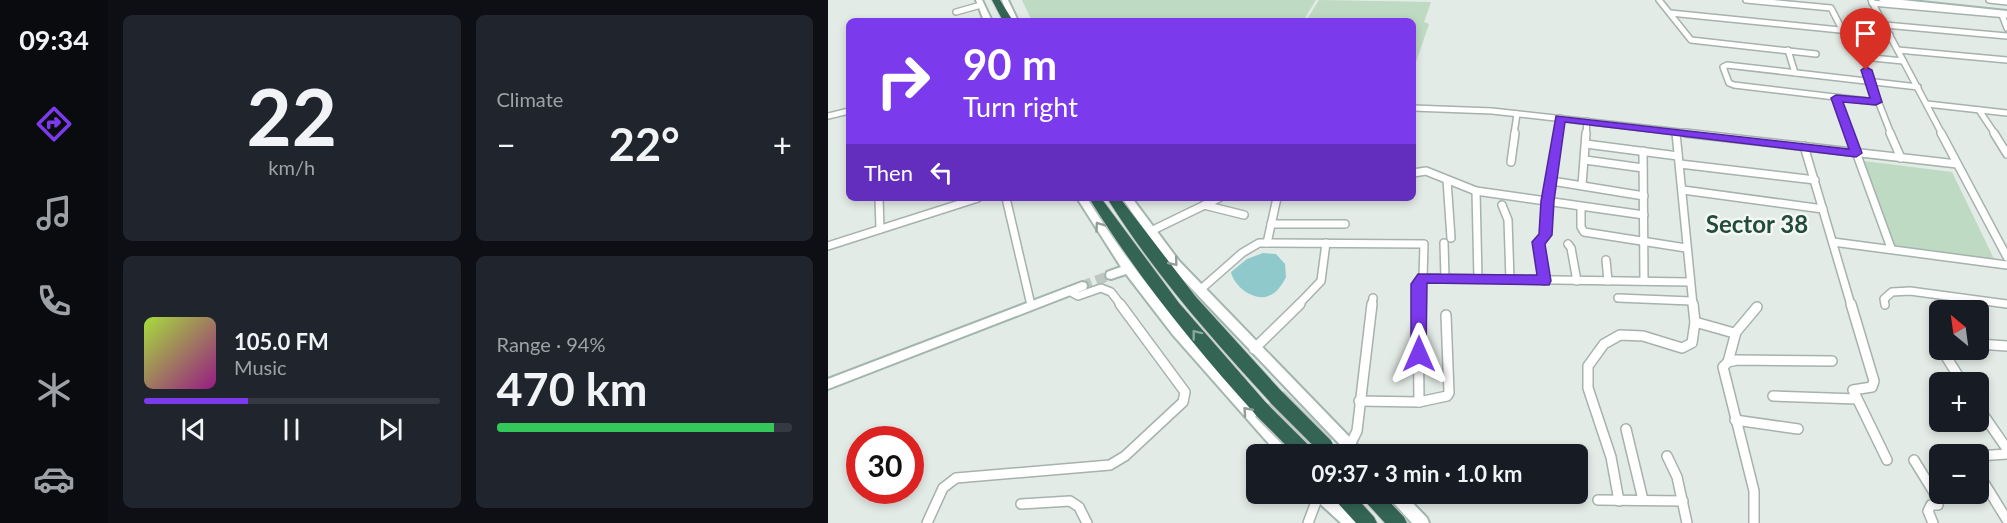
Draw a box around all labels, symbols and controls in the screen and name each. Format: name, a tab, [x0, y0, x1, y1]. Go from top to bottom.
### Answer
pin	[1840, 8, 1891, 70]
icon: arrive	[1849, 17, 1882, 50]
text: 09:34	[19, 23, 89, 56]
text: 90 m	[963, 39, 1057, 89]
icon: right	[864, 42, 942, 120]
text: 22	[247, 69, 337, 163]
text: Climate	[497, 87, 563, 111]
text: Turn right	[963, 90, 1078, 123]
icon: directions	[33, 103, 75, 145]
text: 22°	[609, 117, 680, 171]
text: −	[497, 124, 516, 164]
text: +	[773, 124, 792, 164]
text: km/h	[268, 155, 315, 179]
icon: left	[925, 156, 958, 189]
text: Then	[864, 159, 913, 186]
icon: music	[33, 192, 75, 234]
district label: Sector 38	[1706, 209, 1808, 238]
one-way arrow	[1095, 222, 1106, 233]
one-way arrow	[1167, 255, 1178, 266]
icon: phone	[33, 280, 75, 322]
north arrow	[1929, 300, 1989, 360]
map controls	[1929, 300, 1989, 504]
position arrow	[1387, 322, 1451, 386]
text: 105.0 FM	[234, 328, 329, 355]
one-way arrow	[1192, 330, 1203, 341]
text: Range · 94%	[497, 332, 605, 356]
text: Music	[234, 355, 287, 379]
text: 470 km	[497, 362, 647, 416]
icon: climate	[33, 369, 75, 411]
button: +	[1929, 372, 1989, 432]
one-way arrow	[1243, 407, 1254, 418]
icon: previous	[177, 413, 210, 446]
icon: pause	[275, 413, 308, 446]
icon: next	[374, 413, 407, 446]
speed limit sign: 30	[846, 426, 924, 504]
button: −	[1929, 444, 1989, 504]
icon: car	[33, 458, 75, 500]
text: 09:37 · 3 min · 1.0 km	[1312, 460, 1522, 487]

